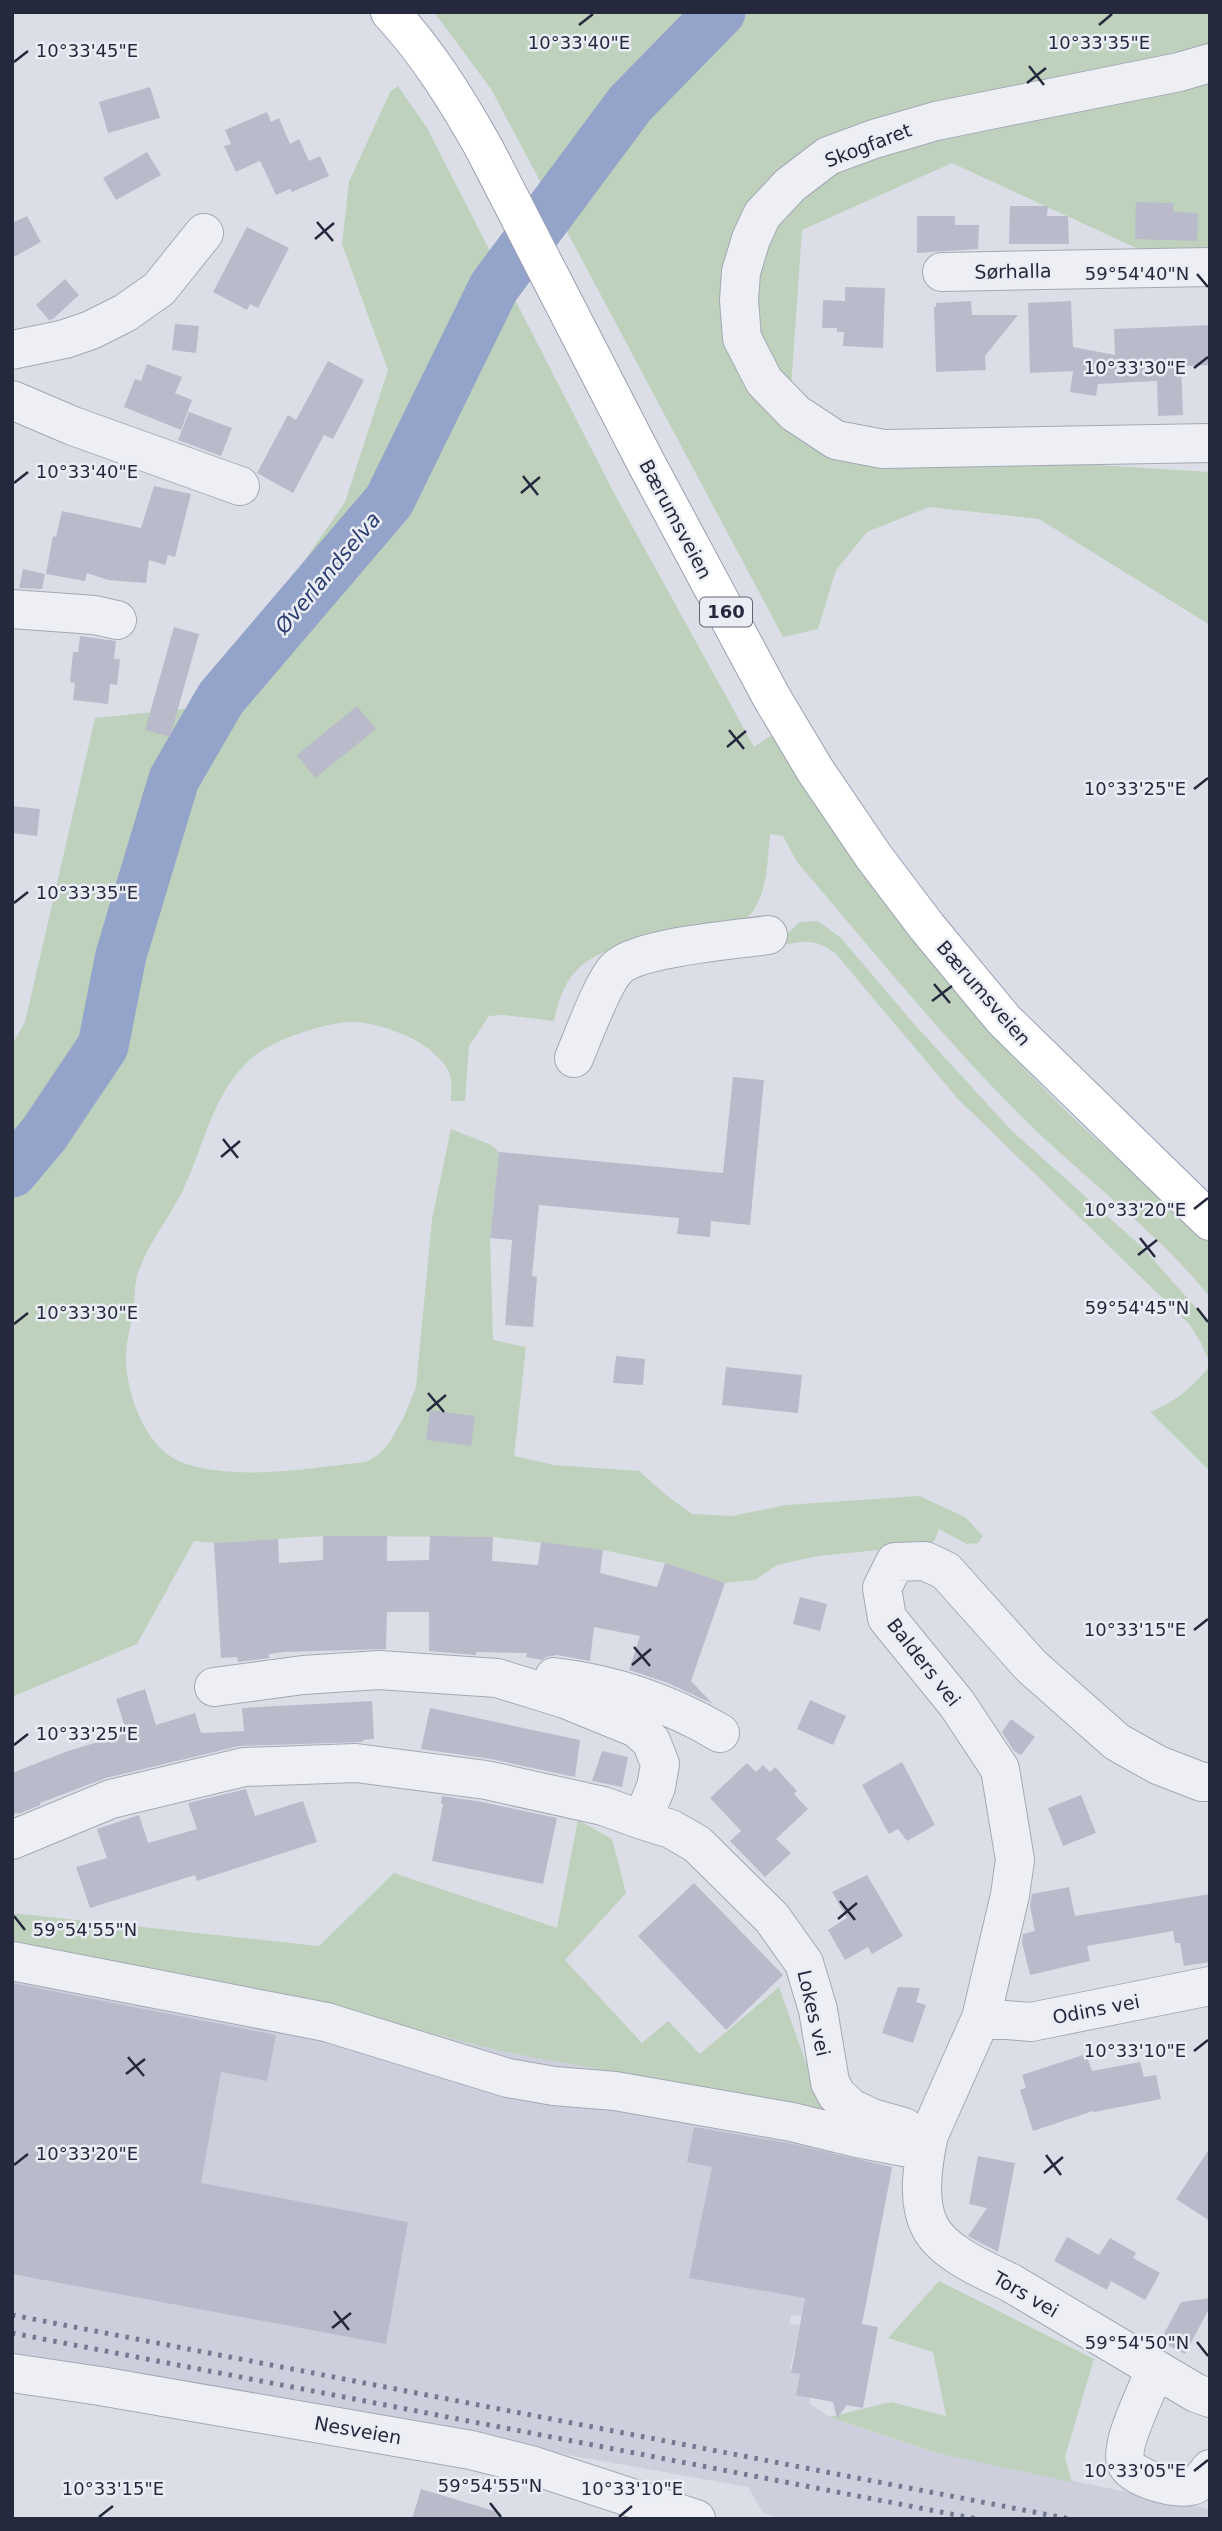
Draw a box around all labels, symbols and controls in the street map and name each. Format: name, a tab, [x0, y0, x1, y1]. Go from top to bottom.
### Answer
text: 10°33'40"E	[528, 32, 630, 53]
text: 10°33'35"E	[1048, 32, 1150, 53]
text: 10°33'45"E	[36, 40, 138, 61]
street label: Skogfaret	[822, 118, 914, 172]
street label: Sørhalla	[974, 259, 1052, 283]
text: 59°54'40"N	[1085, 263, 1189, 284]
text: 10°33'30"E	[1084, 357, 1186, 378]
street label: Bærumsveien	[635, 456, 717, 582]
text: 10°33'40"E	[36, 461, 138, 482]
water label: Øverlandselva	[270, 508, 386, 639]
road number: 160	[700, 598, 752, 626]
text: 10°33'25"E	[1084, 778, 1186, 799]
text: 10°33'35"E	[36, 882, 138, 903]
street label: Bærumsveien	[932, 936, 1036, 1050]
text: 10°33'20"E	[1084, 1199, 1186, 1220]
text: 59°54'45"N	[1085, 1297, 1189, 1318]
text: 10°33'30"E	[36, 1302, 138, 1323]
street label: Balders vei	[883, 1614, 965, 1710]
text: 10°33'15"E	[1084, 1619, 1186, 1640]
text: 10°33'25"E	[36, 1723, 138, 1744]
text: 59°54'55"N	[33, 1919, 137, 1940]
street label: Lokes vei	[793, 1968, 835, 2058]
street label: Odins vei	[1050, 1990, 1142, 2028]
text: 10°33'10"E	[1084, 2040, 1186, 2061]
text: 10°33'20"E	[36, 2143, 138, 2164]
street label: Tors vei	[988, 2266, 1063, 2322]
text: 59°54'50"N	[1085, 2332, 1189, 2353]
street label: Nesveien	[313, 2412, 403, 2448]
text: 10°33'05"E	[1084, 2460, 1186, 2481]
text: 59°54'55"N	[438, 2475, 542, 2496]
text: 10°33'15"E	[62, 2478, 164, 2499]
text: 10°33'10"E	[581, 2478, 683, 2499]

